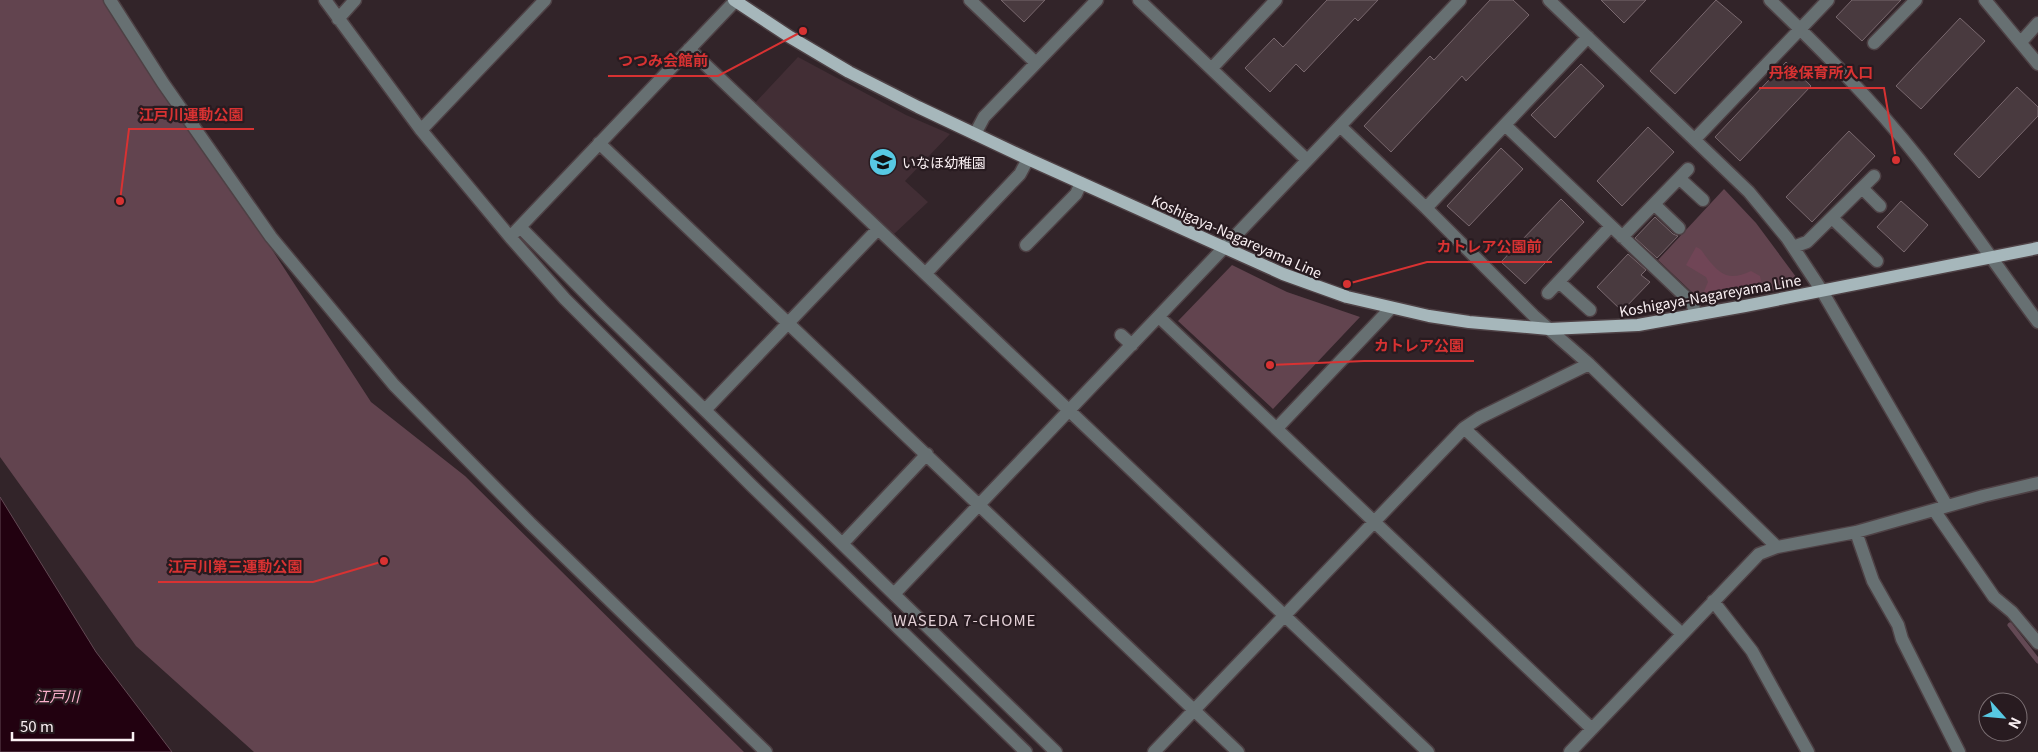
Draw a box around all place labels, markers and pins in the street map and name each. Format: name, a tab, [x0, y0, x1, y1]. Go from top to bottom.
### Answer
callout: つつみ会館前	[608, 46, 718, 76]
callout: 丹後保育所入口	[1759, 58, 1884, 88]
callout: 江戸川運動公園	[129, 99, 254, 129]
school or university icon: いなほ幼稚園	[868, 147, 898, 177]
place label: いなほ幼稚園	[902, 152, 986, 172]
callout: カトレア公園前	[1427, 232, 1552, 262]
callout: カトレア公園	[1364, 331, 1474, 361]
callout: 江戸川第三運動公園	[158, 552, 313, 582]

